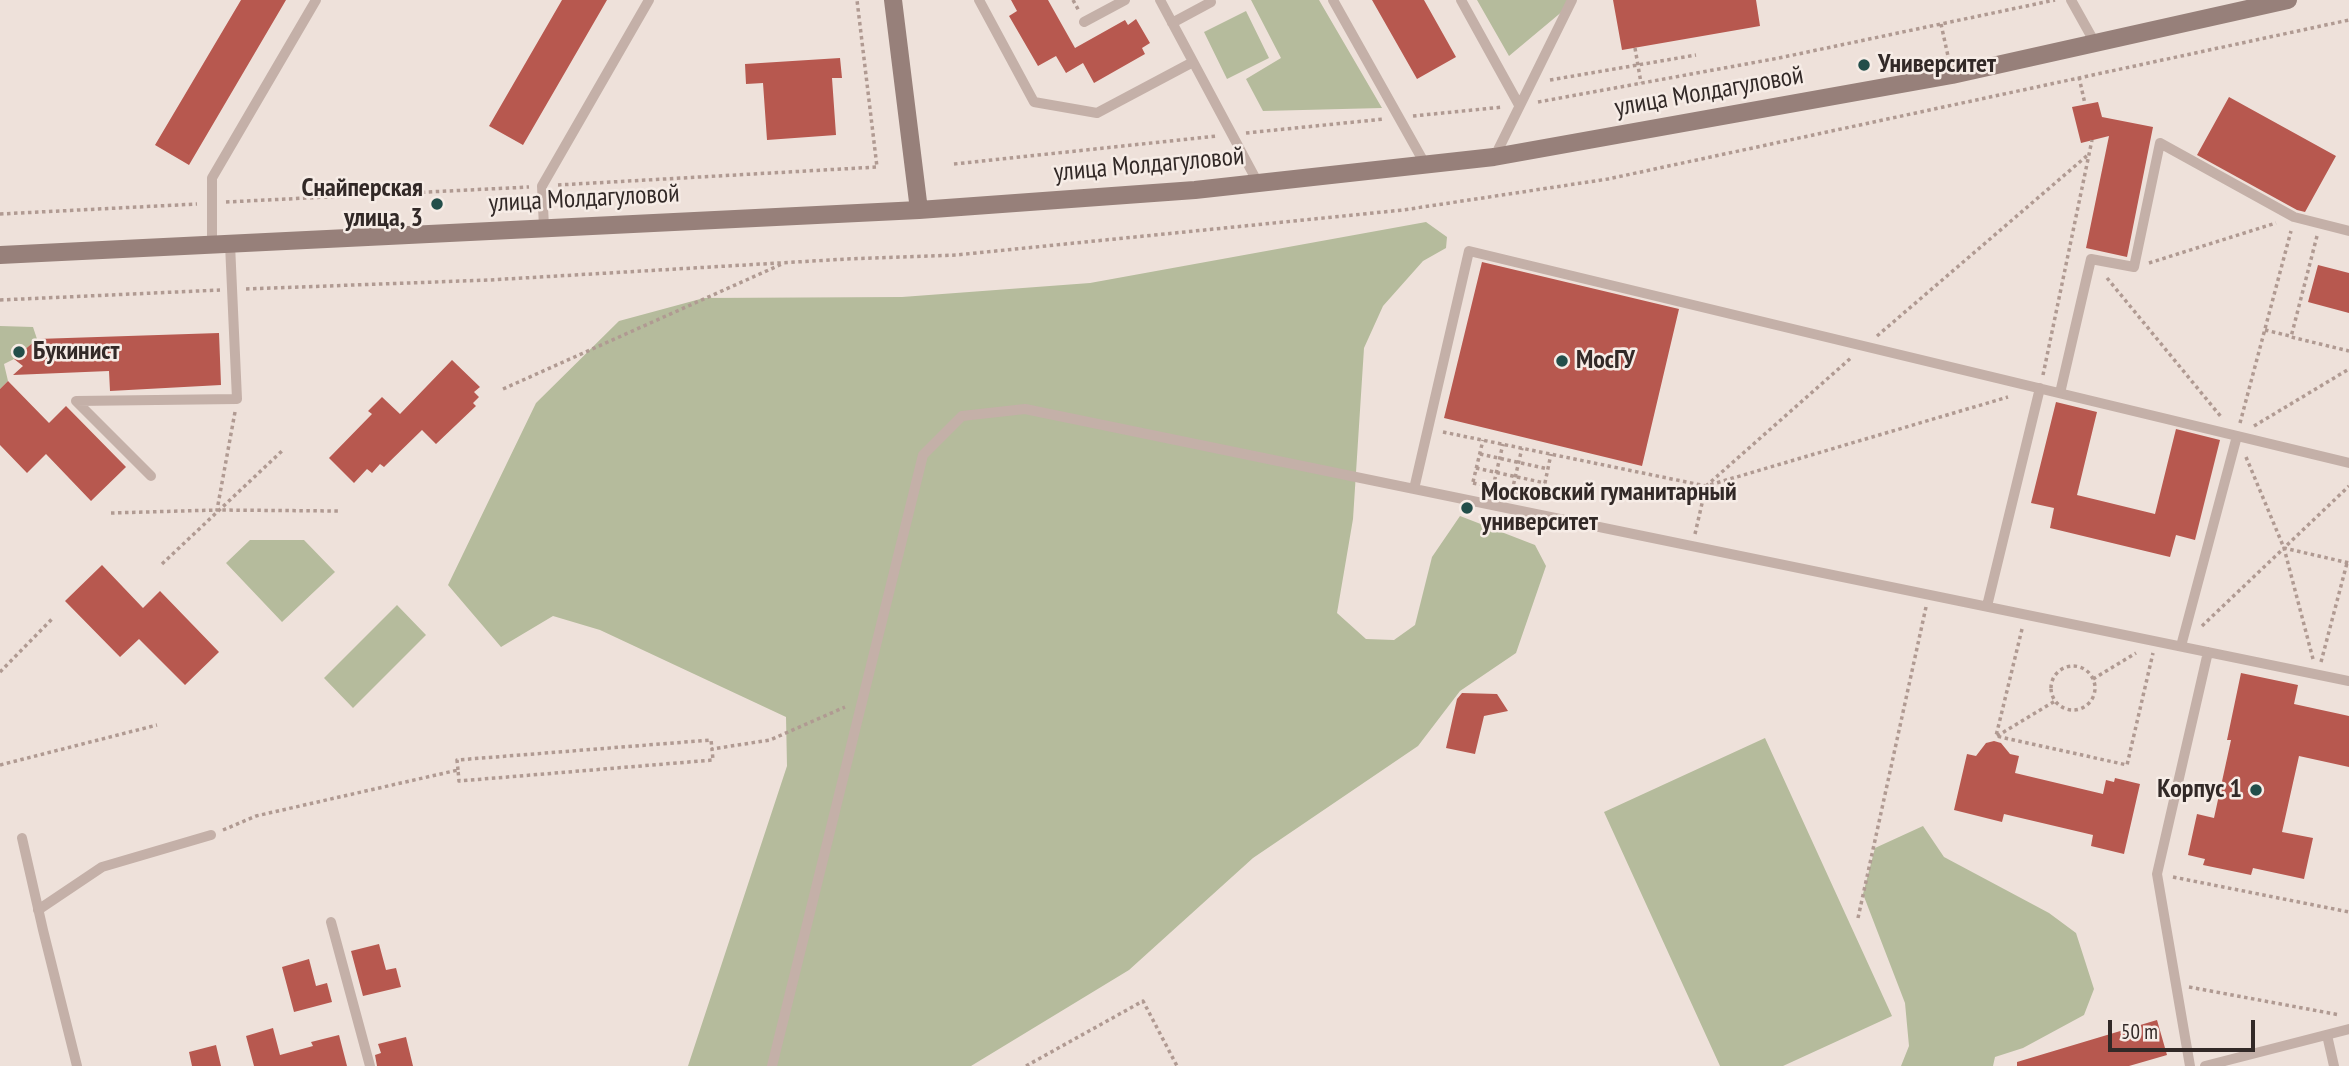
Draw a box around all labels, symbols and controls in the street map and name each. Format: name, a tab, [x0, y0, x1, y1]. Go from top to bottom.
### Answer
place label: Университет	[1878, 49, 1996, 81]
marker: Университет	[1856, 57, 1872, 73]
street label: улица Молдагуловой	[1612, 60, 1806, 124]
street label: улица Молдагуловой	[1052, 141, 1246, 189]
place label: Снайперская улица, 3	[302, 173, 423, 234]
street label: улица Молдагуловой	[488, 178, 680, 220]
marker: Снайперская улица, 3	[429, 196, 445, 212]
place label: Букинист	[33, 336, 119, 368]
marker: Букинист	[11, 344, 27, 360]
place label: МосГУ	[1576, 345, 1635, 377]
marker: МосГУ	[1554, 353, 1570, 369]
place label: Московский гуманитарный университет	[1481, 477, 1737, 538]
marker: Московский гуманитарный университет	[1459, 500, 1475, 516]
place label: Корпус 1	[2157, 774, 2242, 806]
marker: Корпус 1	[2248, 782, 2264, 798]
scale bar	[2111, 1006, 2258, 1050]
text: 50 m	[2121, 1018, 2158, 1045]

